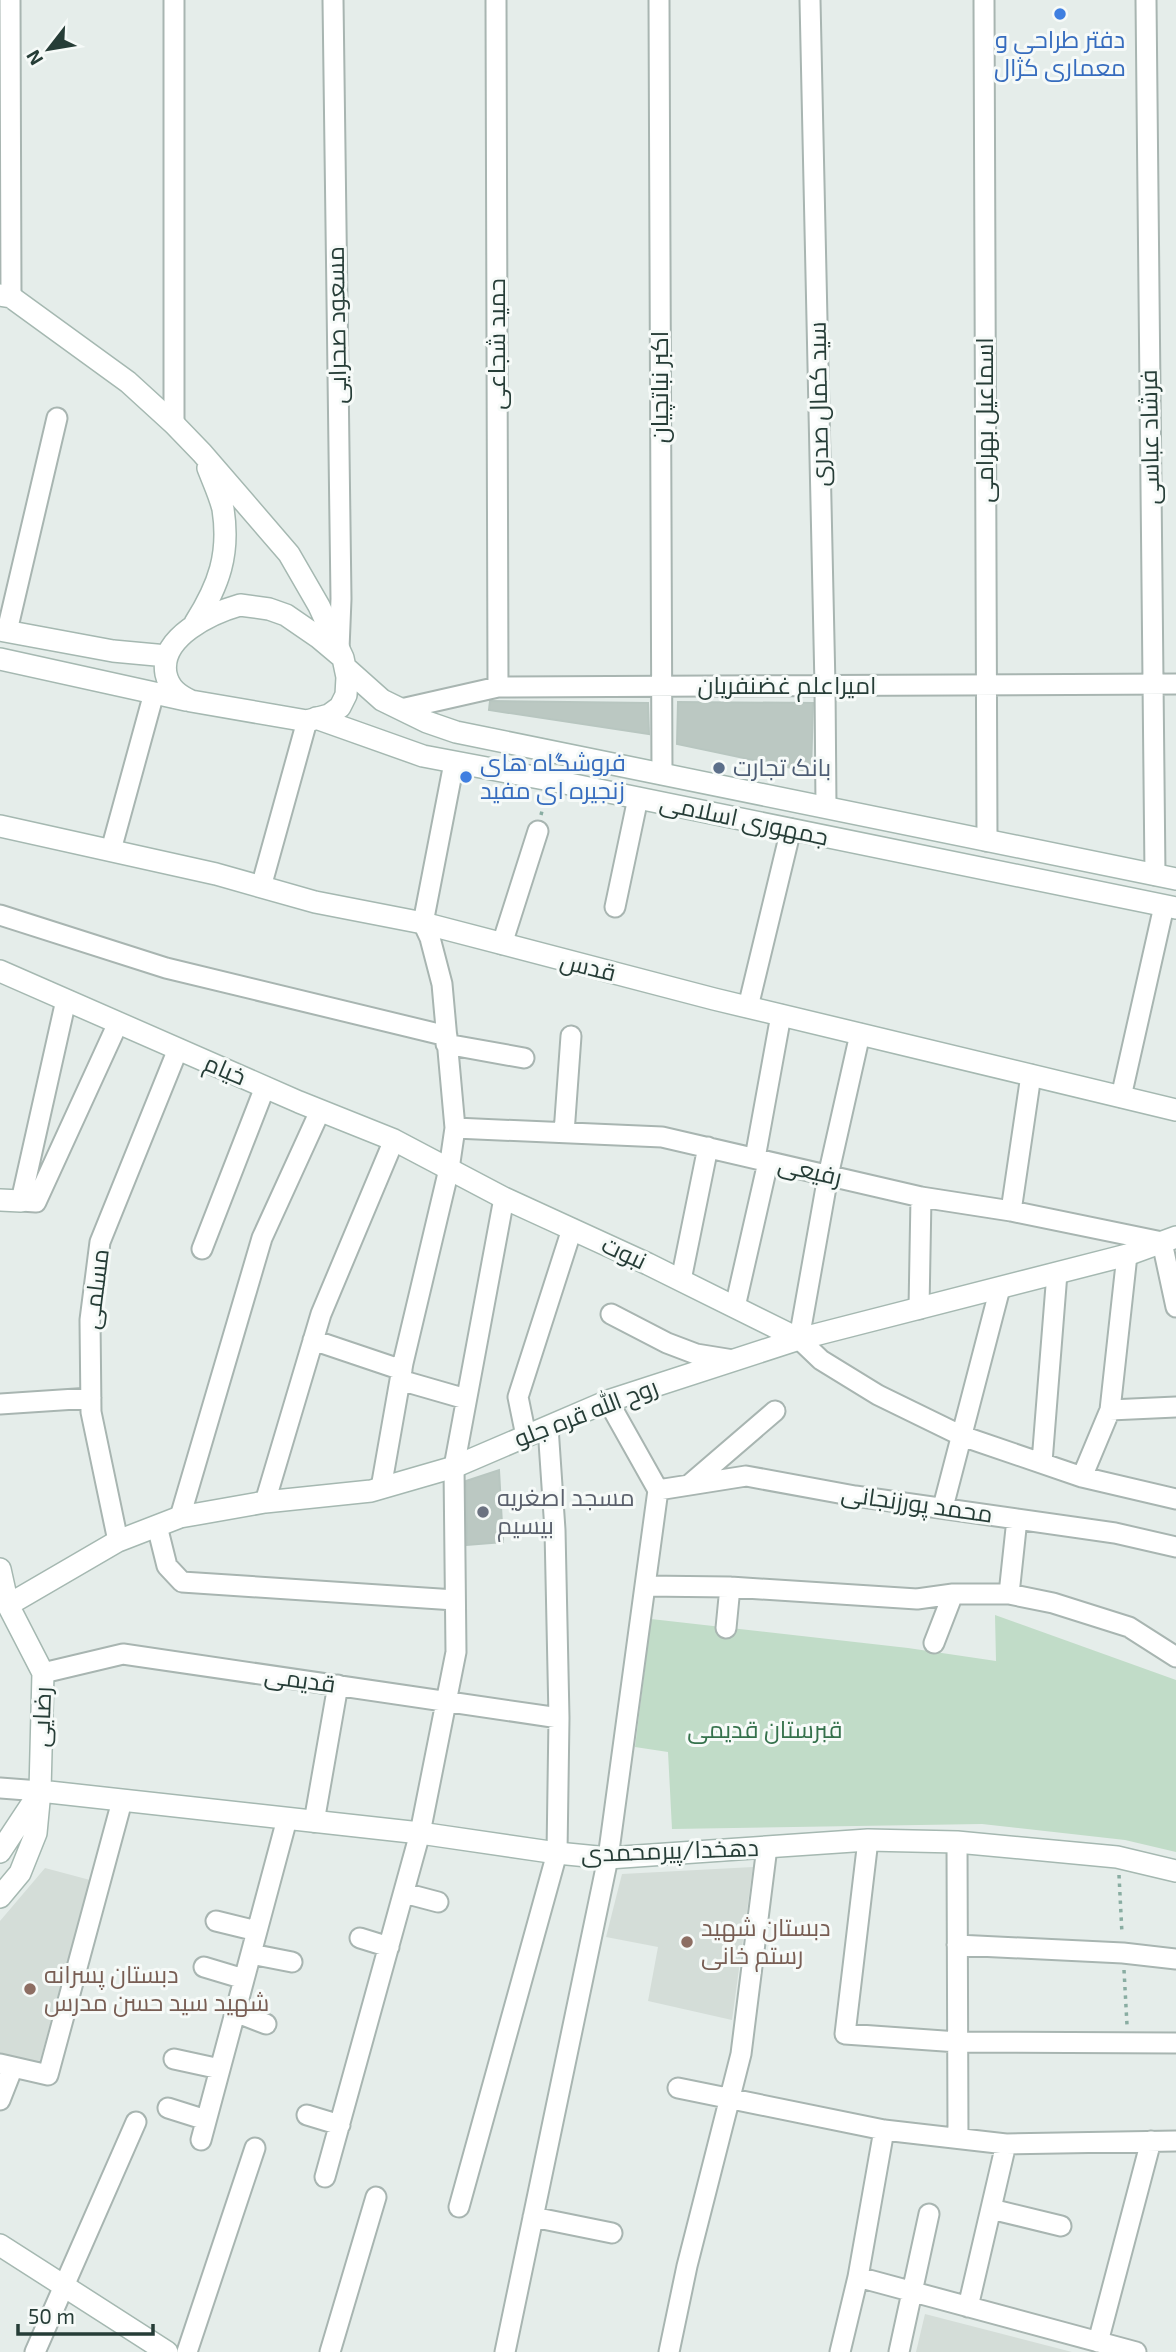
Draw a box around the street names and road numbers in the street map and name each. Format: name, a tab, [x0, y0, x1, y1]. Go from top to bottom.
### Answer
street label: مسعود صحرایی	[320, 246, 352, 404]
street label: حمید شجاعی	[481, 278, 511, 410]
street label: سید کمال صدری	[802, 321, 834, 487]
street label: اکبر نباتچیان	[644, 331, 676, 443]
street label: اسماعیل بهرامی	[969, 337, 999, 503]
street label: فرشاد عباسی	[1133, 369, 1165, 505]
street label: امیراعلم غضنفریان	[697, 670, 877, 702]
street label: جمهوری اسلامی	[657, 787, 831, 852]
street label: قدس	[557, 945, 619, 987]
street label: خیام	[199, 1047, 251, 1093]
street label: رفیعی	[775, 1148, 845, 1192]
street label: نبوت	[598, 1229, 652, 1275]
street label: مسلمی	[75, 1247, 115, 1331]
street label: روح الله قره جلو	[510, 1371, 662, 1455]
street label: محمد پورزنجانی	[839, 1478, 995, 1530]
street label: قدیمی	[263, 1659, 337, 1699]
street label: رضایی	[25, 1686, 57, 1748]
street label: دهخدا/پیرمحمدی	[581, 1832, 759, 1870]

